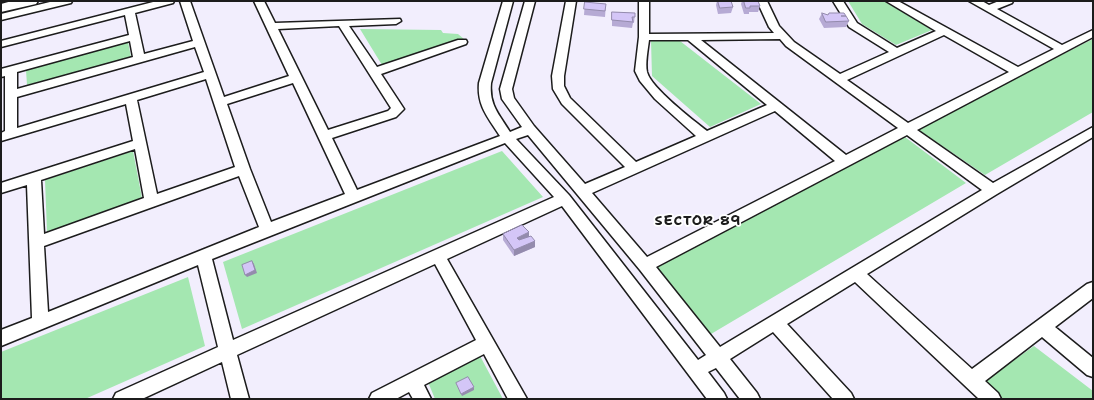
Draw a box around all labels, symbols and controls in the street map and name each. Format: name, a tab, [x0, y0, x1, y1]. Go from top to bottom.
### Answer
district label: SECTOR 89	[655, 213, 741, 229]

